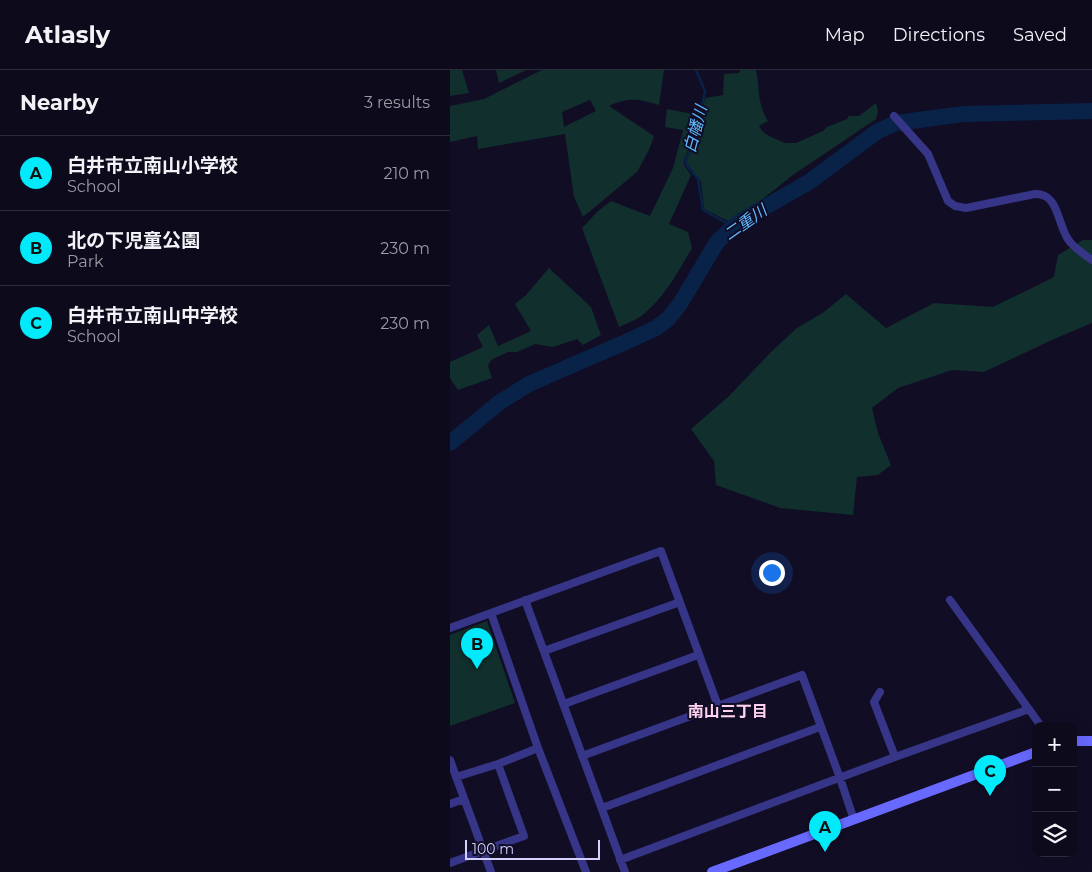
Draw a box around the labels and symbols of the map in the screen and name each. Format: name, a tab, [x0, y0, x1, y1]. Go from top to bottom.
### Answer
water label: 白幡川	[680, 102, 711, 155]
water label: 二重川	[720, 200, 772, 244]
your location	[759, 560, 785, 586]
pin: B	[461, 628, 493, 669]
district label: 南山三丁目	[688, 702, 768, 721]
pin: C	[974, 755, 1006, 796]
pin: A	[809, 811, 841, 852]
scale bar	[465, 837, 600, 860]

